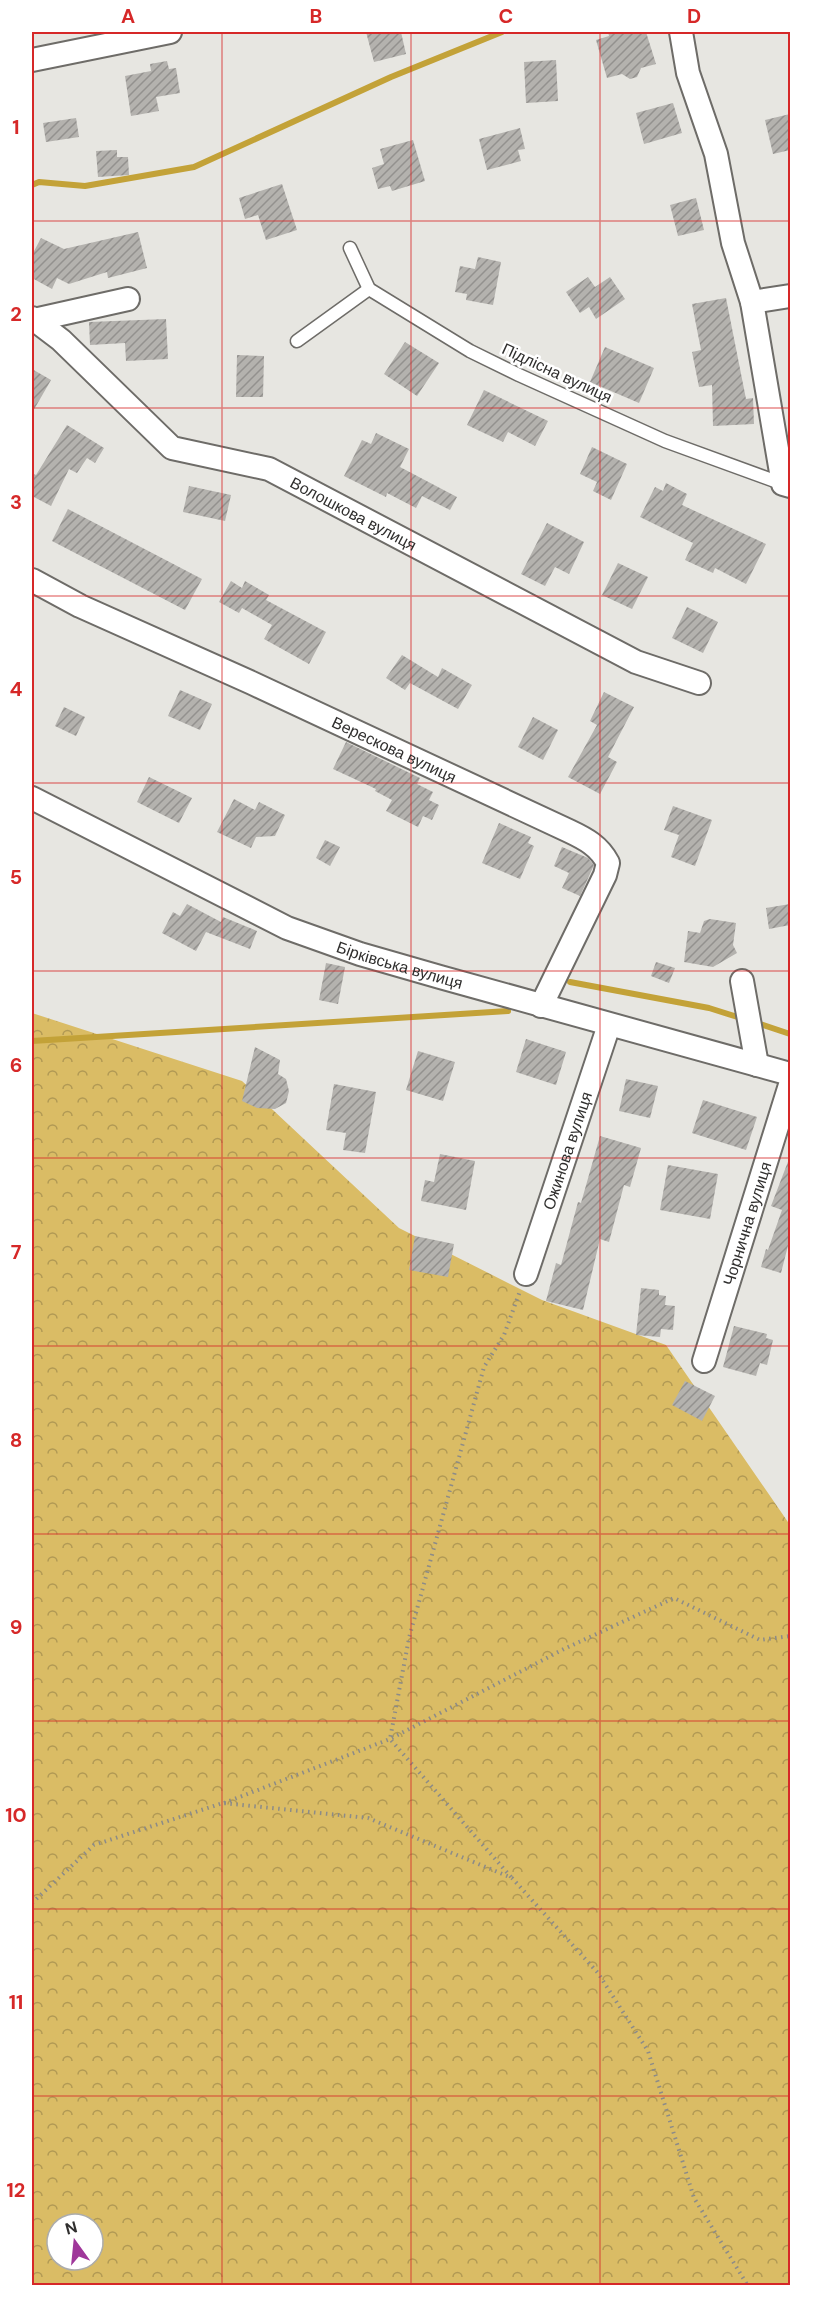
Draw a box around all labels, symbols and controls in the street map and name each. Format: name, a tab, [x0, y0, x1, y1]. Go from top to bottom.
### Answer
text: A	[121, 3, 135, 29]
text: B	[310, 3, 322, 29]
text: C	[499, 3, 513, 29]
text: D	[687, 3, 701, 29]
text: 1	[12, 114, 20, 140]
text: 2	[10, 301, 22, 327]
street label: Підлісна вулиця	[499, 338, 615, 408]
street label: Волошкова вулиця	[287, 472, 420, 555]
text: 3	[10, 489, 22, 515]
text: 4	[10, 676, 23, 702]
street label: Верескова вулиця	[329, 711, 460, 787]
text: 5	[10, 864, 22, 890]
street label: Бірківська вулиця	[334, 936, 465, 993]
text: 6	[10, 1052, 22, 1078]
street label: Ожинова вулиця	[538, 1089, 597, 1212]
street label: Чорнична вулиця	[718, 1159, 776, 1288]
text: 7	[11, 1239, 22, 1265]
text: 8	[10, 1427, 22, 1453]
text: 9	[10, 1614, 22, 1640]
text: 10	[5, 1802, 27, 1828]
text: 11	[9, 1989, 23, 2015]
text: 12	[7, 2177, 25, 2203]
north arrow	[45, 2212, 105, 2272]
text: N	[63, 2216, 80, 2240]

